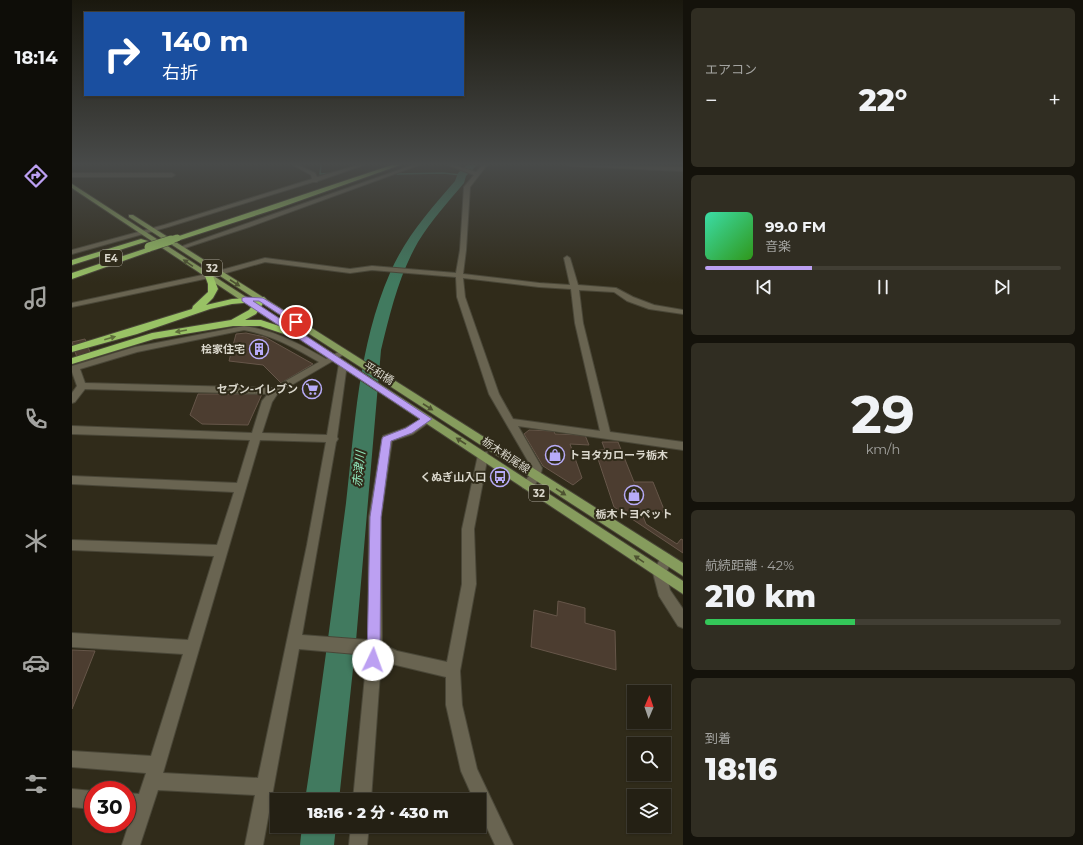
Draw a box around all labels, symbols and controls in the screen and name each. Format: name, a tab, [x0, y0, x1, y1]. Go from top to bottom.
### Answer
text: 140 m	[162, 24, 249, 58]
icon: right	[96, 28, 148, 80]
text: 18:14	[14, 47, 58, 69]
text: エアコン	[705, 61, 757, 77]
text: 右折	[162, 62, 198, 84]
text: 22°	[859, 82, 907, 119]
text: −	[705, 87, 718, 114]
text: +	[1048, 87, 1061, 114]
icon: directions	[22, 162, 50, 190]
text: 99.0 FM	[765, 217, 826, 236]
text: 音楽	[765, 238, 791, 254]
road number: E4	[100, 250, 122, 266]
one-way arrow	[183, 259, 194, 267]
road number: 32	[202, 260, 222, 276]
icon: previous	[753, 276, 775, 298]
icon: pause	[872, 276, 894, 298]
icon: next	[991, 276, 1013, 298]
one-way arrow	[230, 279, 240, 287]
icon: music	[22, 284, 50, 312]
pin	[279, 305, 313, 339]
icon: arrive	[285, 311, 307, 333]
one-way arrow	[175, 328, 187, 334]
one-way arrow	[104, 335, 116, 341]
building icon: 桧家住宅	[248, 338, 270, 360]
place label: 桧家住宅	[201, 342, 245, 356]
street label: 平和橋	[361, 358, 397, 388]
supermarket icon: セブン-イレブン	[301, 378, 323, 400]
place label: セブン-イレブン	[217, 382, 298, 396]
text: 29	[851, 383, 915, 446]
one-way arrow	[423, 403, 433, 411]
icon: phone	[22, 405, 50, 433]
street label: 栃木粕尾線	[479, 434, 533, 476]
one-way arrow	[455, 437, 466, 445]
text: km/h	[866, 441, 900, 457]
shop icon: トヨタカローラ栃木	[544, 444, 566, 466]
water label: 赤津川	[349, 448, 368, 488]
place label: トヨタカローラ栃木	[569, 448, 668, 462]
bus stop icon: くぬぎ山入口	[489, 466, 511, 488]
place label: くぬぎ山入口	[420, 470, 486, 484]
shop icon: 栃木トヨペット	[623, 484, 645, 506]
road number: 32	[529, 485, 549, 501]
one-way arrow	[556, 488, 567, 496]
place label: 栃木トヨペット	[596, 507, 673, 521]
icon: climate	[22, 527, 50, 555]
one-way arrow	[633, 556, 645, 563]
text: 航続距離 · 42%	[705, 557, 794, 573]
text: 210 km	[705, 578, 816, 615]
position arrow	[352, 639, 394, 681]
icon: car	[22, 649, 50, 677]
north arrow	[627, 685, 671, 729]
map controls	[627, 685, 671, 833]
text: 到着	[705, 730, 731, 746]
button: search	[627, 737, 671, 781]
text: 18:16	[705, 751, 777, 788]
icon: filters	[22, 770, 50, 798]
speed limit sign: 30	[84, 781, 136, 833]
button: layers	[627, 789, 671, 833]
text: 18:16 · 2 分 · 430 m	[307, 803, 449, 822]

